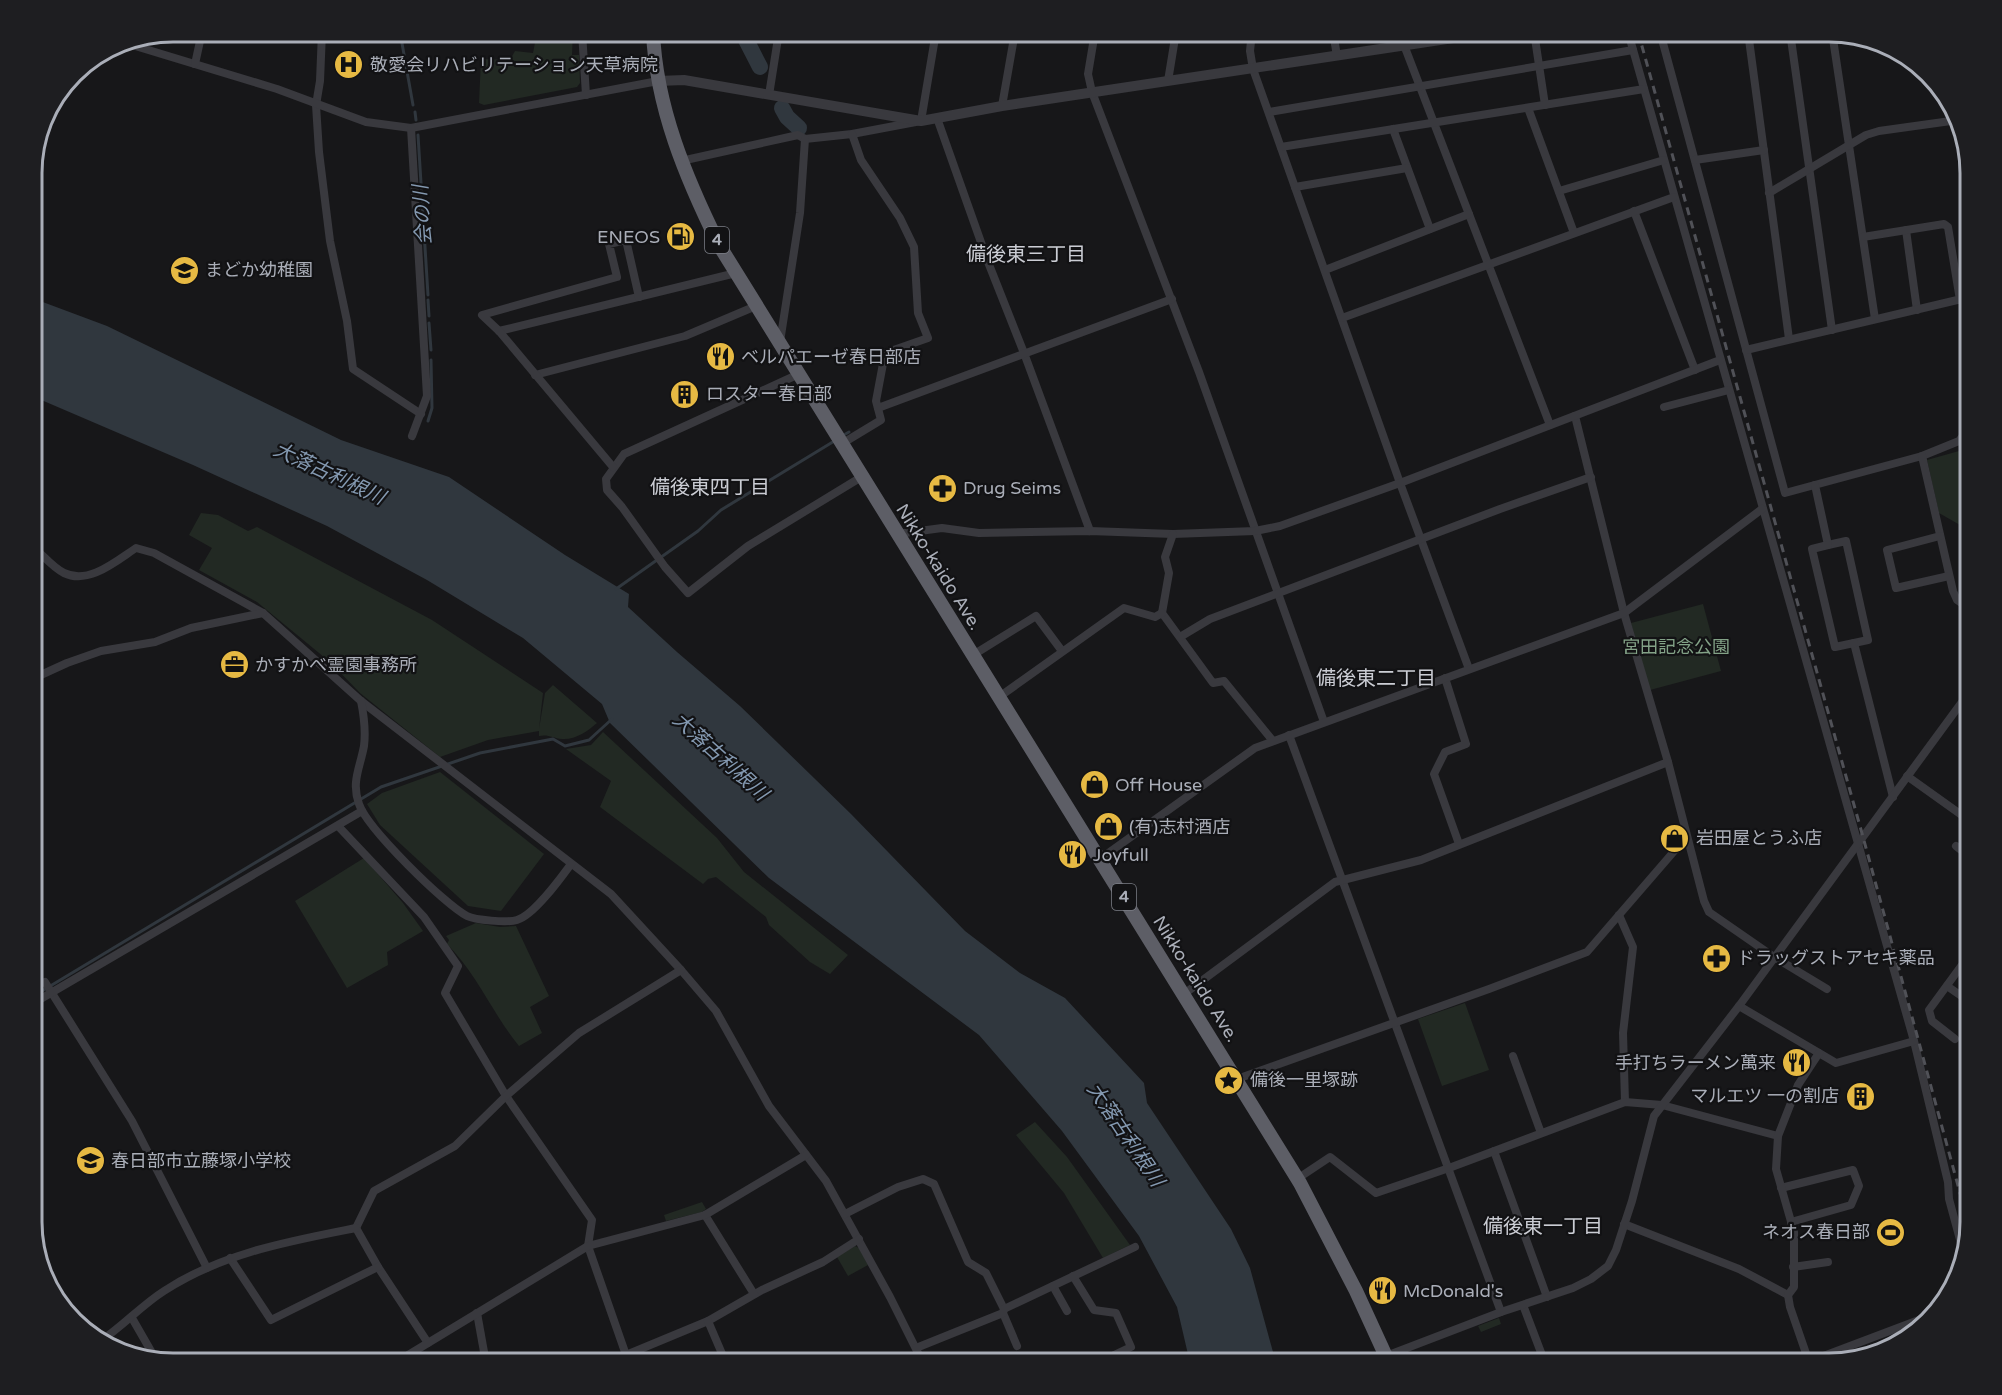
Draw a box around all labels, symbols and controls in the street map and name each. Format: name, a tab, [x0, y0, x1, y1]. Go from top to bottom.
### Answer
hospital icon: 敬愛会リハビリテーション天草病院	[333, 49, 365, 81]
place label: 敬愛会リハビリテーション天草病院	[370, 54, 658, 76]
water label: 会の川	[409, 182, 437, 246]
fuel station icon: ENEOS	[665, 221, 697, 253]
place label: ENEOS	[597, 226, 660, 248]
road number: 4	[705, 227, 729, 253]
district label: 備後東三丁目	[966, 243, 1086, 267]
school or university icon: まどか幼稚園	[168, 254, 200, 286]
place label: まどか幼稚園	[205, 259, 313, 281]
restaurant icon: ベルパエーゼ春日部店	[704, 341, 736, 373]
place label: ベルパエーゼ春日部店	[741, 346, 921, 368]
building icon: ロスター春日部	[669, 378, 701, 410]
place label: ロスター春日部	[706, 383, 832, 405]
water label: 大落古利根川	[270, 438, 390, 511]
pharmacy icon: Drug Seims	[926, 472, 958, 504]
district label: 備後東四丁目	[650, 476, 770, 500]
place label: Drug Seims	[963, 477, 1061, 499]
street label: Nikko-kaido Ave.	[891, 500, 987, 634]
park label: 宮田記念公園	[1622, 636, 1730, 658]
office icon: かすかべ霊園事務所	[218, 649, 250, 681]
place label: かすかべ霊園事務所	[255, 654, 417, 676]
district label: 備後東二丁目	[1316, 667, 1436, 691]
water label: 大落古利根川	[667, 708, 774, 807]
shop icon: Off House	[1078, 769, 1110, 801]
place label: Off House	[1115, 774, 1202, 796]
shop icon: (有)志村酒店	[1092, 811, 1124, 843]
place label: (有)志村酒店	[1129, 816, 1230, 838]
shop icon: 岩田屋とうふ店	[1659, 822, 1691, 854]
place label: 岩田屋とうふ店	[1696, 827, 1822, 849]
restaurant icon: Joyfull	[1056, 839, 1088, 871]
place label: Joyfull	[1093, 844, 1149, 866]
road number: 4	[1112, 884, 1136, 910]
street label: Nikko-kaido Ave.	[1148, 912, 1244, 1046]
pharmacy icon: ドラッグストアセキ薬品	[1700, 942, 1732, 974]
place label: ドラッグストアセキ薬品	[1737, 947, 1935, 969]
restaurant icon: 手打ちラーメン萬来	[1781, 1047, 1813, 1079]
place label: 手打ちラーメン萬来	[1615, 1052, 1776, 1074]
place icon: 備後一里塚跡	[1213, 1064, 1245, 1096]
place label: 備後一里塚跡	[1250, 1069, 1358, 1091]
water label: 大落古利根川	[1081, 1079, 1170, 1193]
building icon: マルエツ 一の割店	[1844, 1080, 1876, 1112]
place label: マルエツ 一の割店	[1690, 1085, 1839, 1107]
school or university icon: 春日部市立藤塚小学校	[74, 1145, 106, 1177]
place label: 春日部市立藤塚小学校	[111, 1150, 291, 1172]
district label: 備後東一丁目	[1483, 1215, 1603, 1239]
sports icon: ネオス春日部	[1875, 1216, 1907, 1248]
place label: ネオス春日部	[1762, 1221, 1870, 1243]
restaurant icon: McDonald's	[1366, 1275, 1398, 1307]
place label: McDonald's	[1403, 1280, 1503, 1302]

